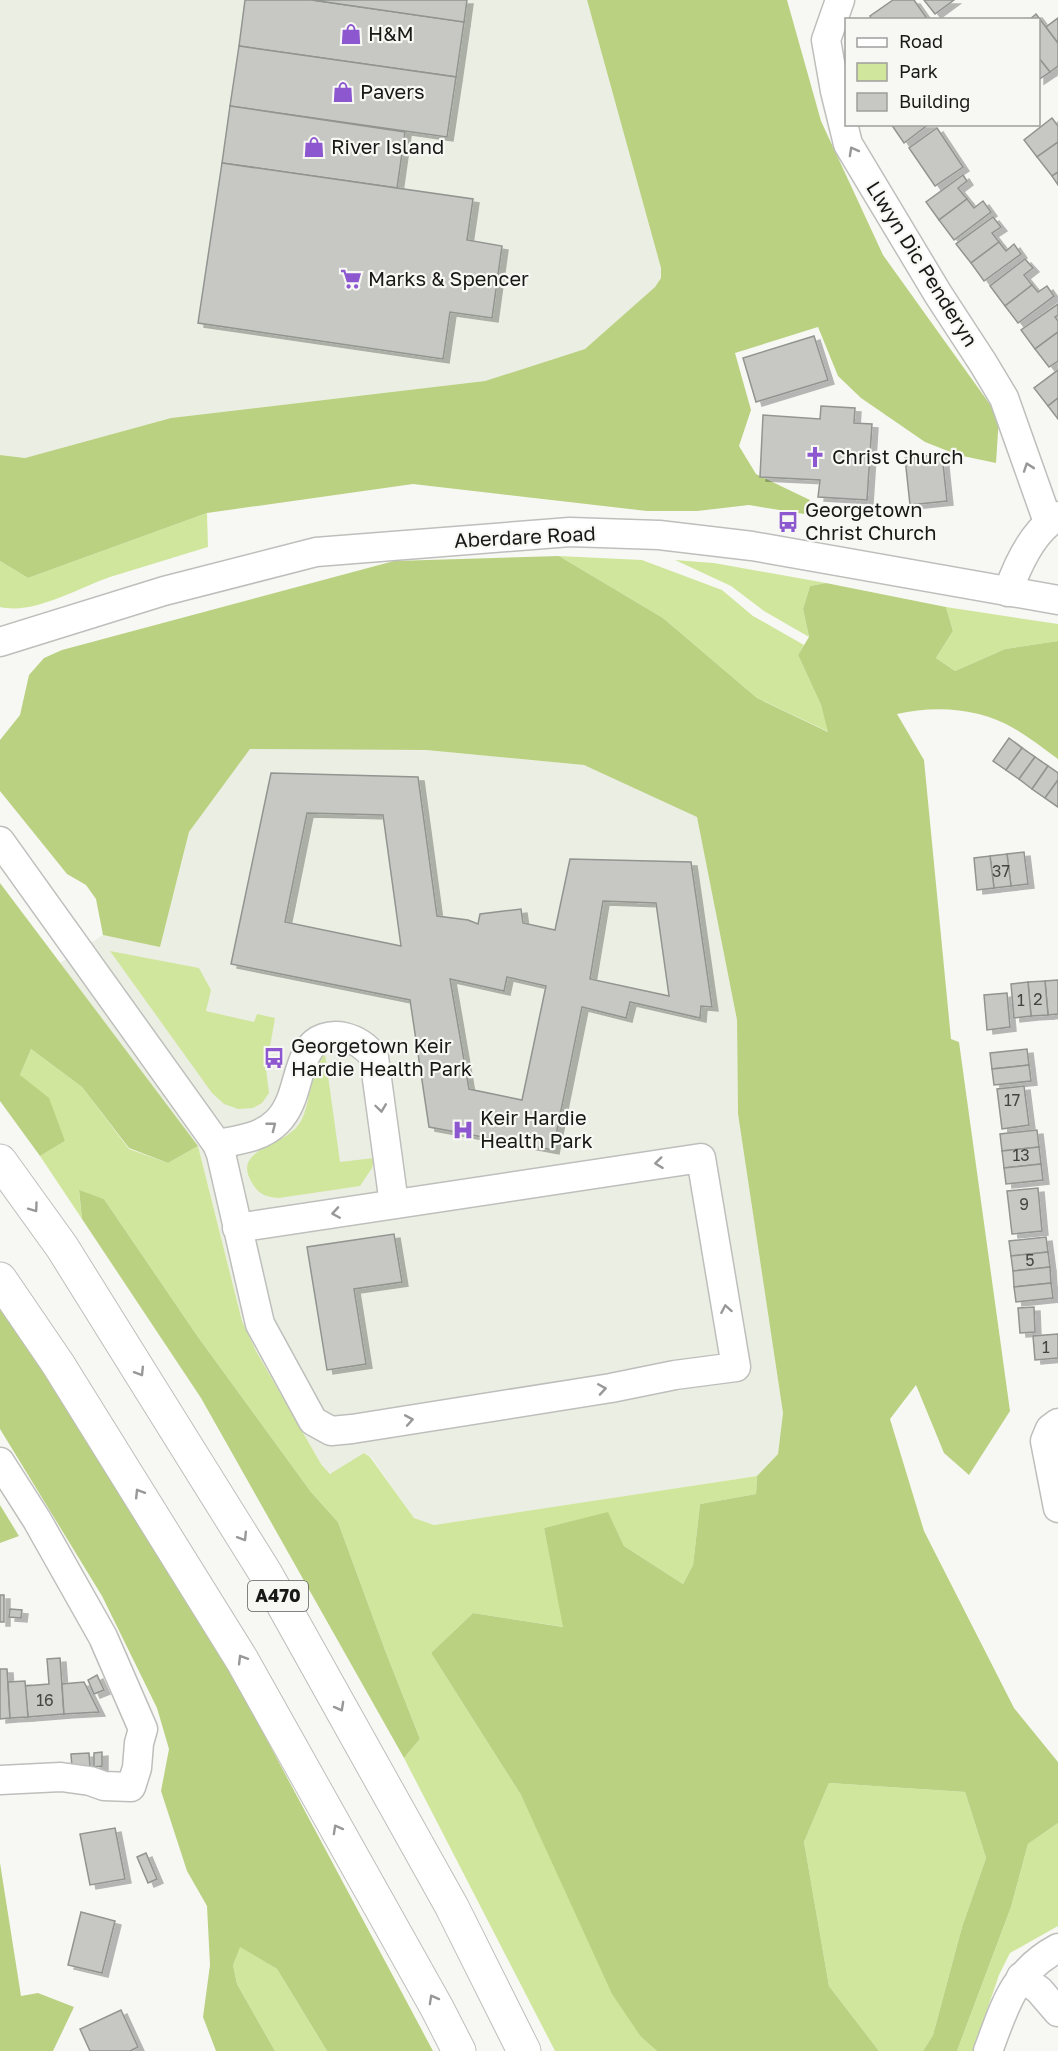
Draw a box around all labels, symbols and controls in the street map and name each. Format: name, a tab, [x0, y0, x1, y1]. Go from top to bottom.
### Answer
legend	[845, 18, 1040, 126]
place label: H&M	[368, 21, 414, 45]
shop icon: H&M	[339, 22, 363, 46]
text: Road	[899, 30, 943, 52]
text: Park	[899, 60, 938, 82]
place label: Pavers	[360, 79, 425, 103]
shop icon: Pavers	[331, 80, 355, 104]
text: Building	[899, 90, 970, 112]
place label: River Island	[331, 134, 444, 158]
shop icon: River Island	[302, 135, 326, 159]
one-way arrow	[849, 147, 860, 157]
street label: Llwyn Dic Penderyn	[862, 176, 983, 351]
place label: Marks & Spencer	[368, 266, 529, 290]
supermarket icon: Marks & Spencer	[339, 267, 363, 291]
place label: Christ Church	[832, 444, 963, 468]
church icon: Christ Church	[803, 445, 827, 469]
one-way arrow	[1023, 462, 1036, 473]
place label: Georgetown Christ Church	[805, 497, 936, 544]
bus stop icon: Georgetown Christ Church	[776, 510, 800, 534]
street label: Aberdare Road	[454, 520, 596, 552]
house number: 37	[992, 861, 1010, 881]
house number: 2	[1033, 989, 1043, 1009]
house number: 1	[1017, 990, 1025, 1010]
place label: Georgetown Keir Hardie Health Park	[291, 1033, 472, 1080]
bus stop icon: Georgetown Keir Hardie Health Park	[262, 1046, 286, 1070]
house number: 17	[1004, 1090, 1020, 1110]
one-way arrow	[374, 1104, 386, 1113]
place label: Keir Hardie Health Park	[480, 1105, 593, 1152]
hospital icon: Keir Hardie Health Park	[451, 1118, 475, 1142]
one-way arrow	[265, 1122, 276, 1133]
house number: 13	[1012, 1145, 1030, 1165]
one-way arrow	[655, 1156, 664, 1169]
house number: 9	[1019, 1194, 1029, 1214]
one-way arrow	[27, 1202, 38, 1213]
one-way arrow	[331, 1206, 340, 1218]
house number: 5	[1025, 1250, 1035, 1270]
one-way arrow	[721, 1304, 733, 1314]
house number: 1	[1042, 1337, 1050, 1357]
one-way arrow	[133, 1365, 144, 1376]
one-way arrow	[597, 1383, 607, 1396]
one-way arrow	[404, 1414, 414, 1427]
one-way arrow	[134, 1489, 146, 1499]
one-way arrow	[236, 1531, 247, 1542]
road number: A470	[248, 1581, 308, 1611]
one-way arrow	[237, 1655, 249, 1665]
house number: 16	[36, 1690, 54, 1710]
one-way arrow	[333, 1701, 344, 1711]
one-way arrow	[333, 1825, 344, 1835]
one-way arrow	[428, 1995, 440, 2005]

